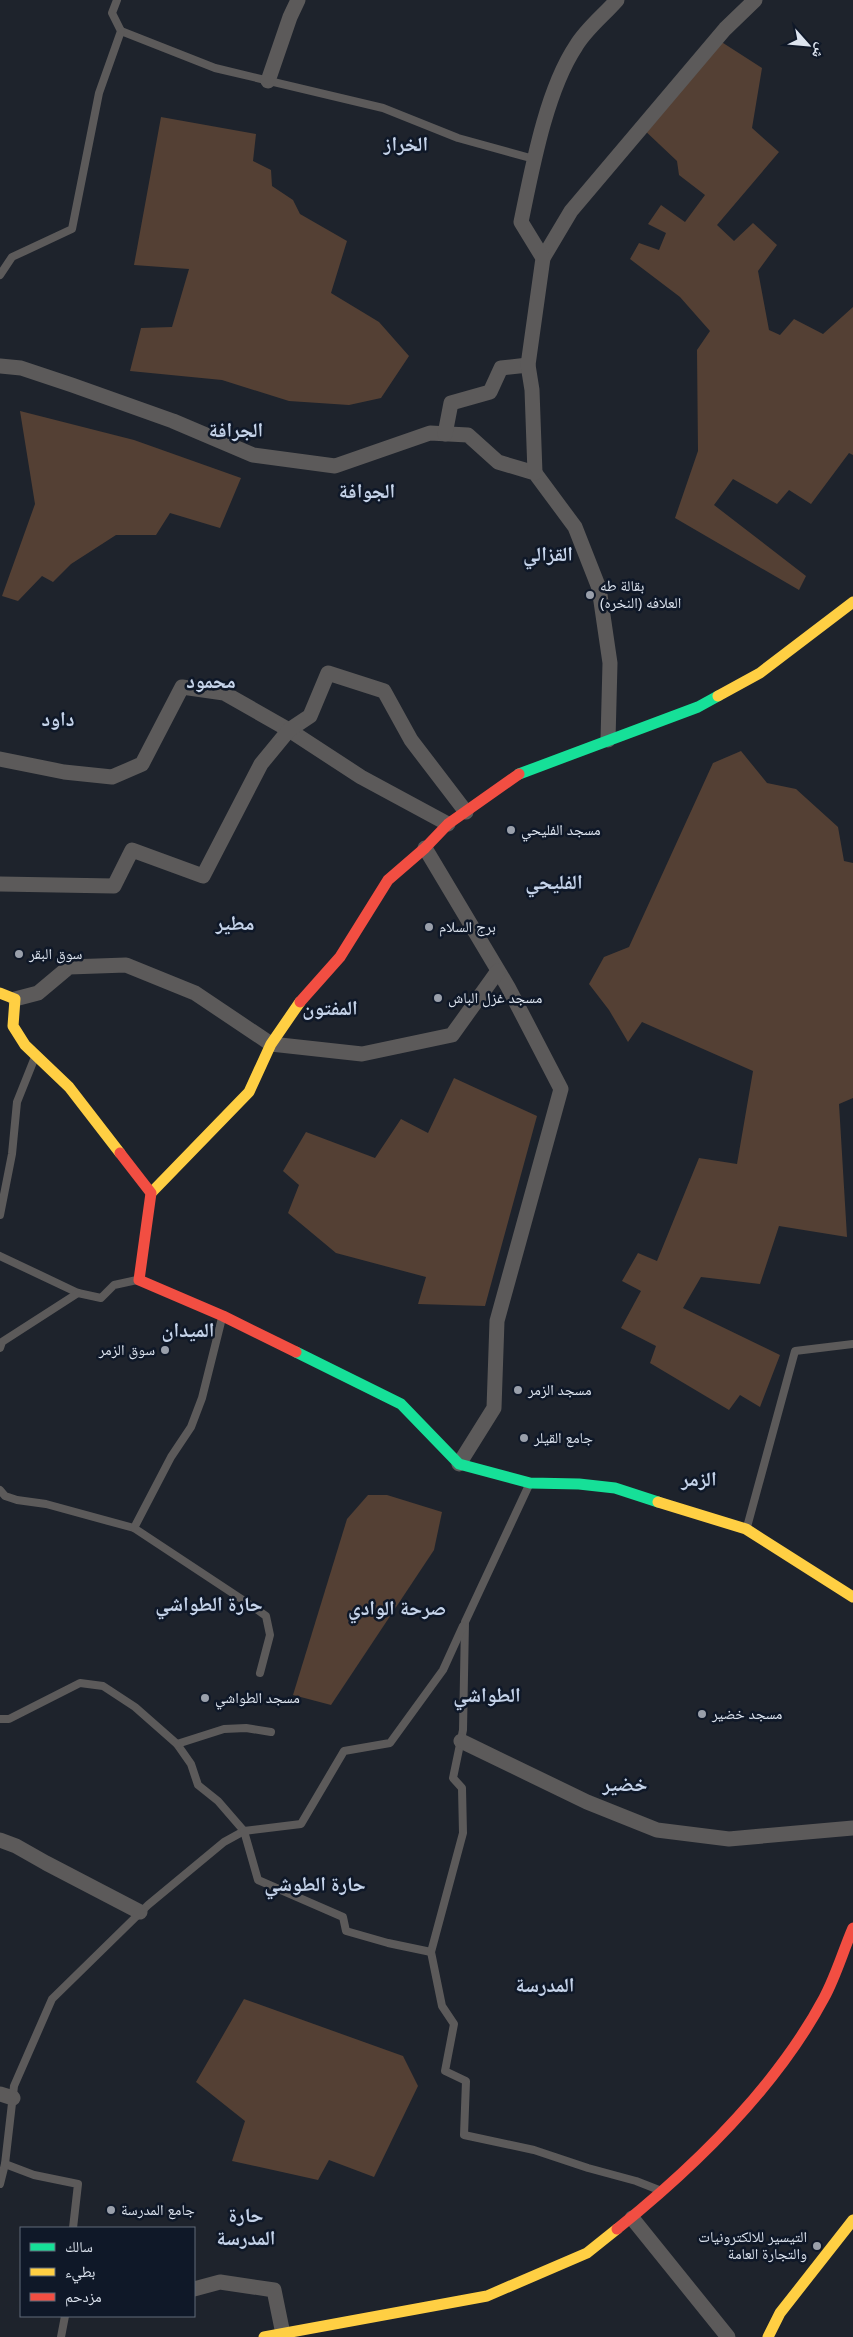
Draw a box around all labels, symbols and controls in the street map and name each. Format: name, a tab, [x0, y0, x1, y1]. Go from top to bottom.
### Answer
north arrow	[783, 20, 833, 70]
text: ش	[808, 40, 832, 62]
district label: الخراز	[383, 130, 428, 157]
district label: الجرافة	[209, 416, 263, 443]
district label: الجوافة	[339, 477, 395, 504]
district label: القزالي	[523, 540, 573, 570]
place label: بقالة طه العلافه (النخره)	[600, 575, 681, 612]
marker: بقالة طه العلافه (النخره)	[584, 589, 596, 601]
district label: محمود	[186, 667, 236, 694]
district label: داود	[41, 705, 75, 732]
place label: مسجد الفليحي	[521, 819, 601, 842]
marker: مسجد الفليحي	[505, 824, 517, 836]
district label: الفليحي	[525, 868, 583, 898]
district label: مطير	[215, 909, 254, 936]
place label: برج السلام	[439, 916, 496, 937]
marker: برج السلام	[423, 921, 435, 933]
place label: سوق البقر	[28, 943, 83, 964]
marker: سوق البقر	[13, 948, 25, 960]
place label: مسجد غزل الباش	[448, 987, 543, 1008]
marker: مسجد غزل الباش	[432, 992, 444, 1004]
district label: المفتون	[302, 994, 358, 1021]
district label: الميدان	[162, 1316, 214, 1343]
place label: سوق الزمر	[98, 1339, 155, 1360]
marker: سوق الزمر	[159, 1344, 171, 1356]
place label: مسجد الزمر	[527, 1379, 592, 1399]
marker: مسجد الزمر	[512, 1384, 524, 1396]
place label: جامع القيلر	[533, 1427, 593, 1448]
marker: جامع القيلر	[518, 1432, 530, 1444]
district label: الزمر	[680, 1465, 717, 1492]
district label: حارة الطواشي	[155, 1590, 263, 1620]
district label: صرحة الوادي	[348, 1594, 446, 1624]
district label: الطواشي	[453, 1681, 521, 1711]
place label: مسجد الطواشي	[215, 1687, 300, 1710]
marker: مسجد الطواشي	[199, 1692, 211, 1704]
place label: مسجد خضير	[711, 1703, 783, 1723]
marker: مسجد خضير	[696, 1708, 708, 1720]
district label: خضير	[602, 1770, 648, 1797]
district label: حارة الطوشي	[264, 1870, 366, 1900]
district label: المدرسة	[516, 1971, 574, 1998]
place label: جامع المدرسة	[121, 2199, 195, 2220]
district label: حارة المدرسة	[217, 2201, 275, 2251]
marker: جامع المدرسة	[105, 2204, 117, 2216]
place label: التيسير للالكترونيات والتجارة العامة	[698, 2226, 807, 2263]
legend	[20, 2227, 195, 2317]
text: سالك	[65, 2236, 93, 2256]
marker: التيسير للالكترونيات والتجارة العامة	[811, 2240, 823, 2252]
text: بطيء	[65, 2261, 95, 2284]
text: مزدحم	[65, 2286, 102, 2307]

